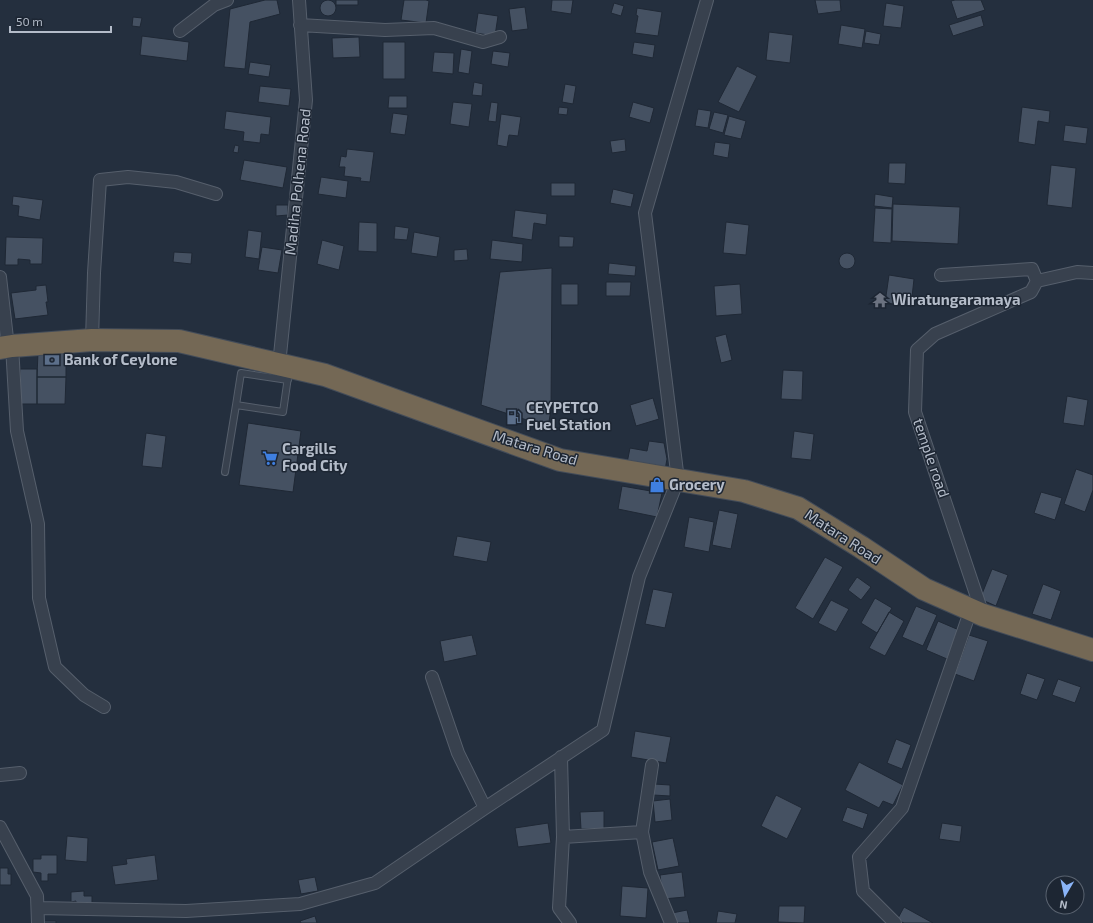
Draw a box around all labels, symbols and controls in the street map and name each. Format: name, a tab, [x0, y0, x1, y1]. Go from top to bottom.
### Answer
scale bar	[10, 8, 111, 34]
text: 50 m	[16, 14, 43, 28]
street label: Madiha Polhena Road	[280, 108, 314, 256]
place label: Wiratungaramaya	[892, 290, 1021, 309]
temple icon: Wiratungaramaya	[871, 291, 889, 309]
place label: Bank of Ceylone	[64, 350, 178, 369]
bank icon: Bank of Ceylone	[43, 351, 61, 369]
place label: CEYPETCO Fuel Station	[526, 398, 611, 433]
fuel station icon: CEYPETCO Fuel Station	[505, 408, 523, 426]
street label: temple road	[910, 416, 954, 500]
street label: Matara Road	[491, 426, 580, 468]
place label: Cargills Food City	[282, 439, 348, 475]
supermarket icon: Cargills Food City	[261, 449, 279, 467]
place label: Grocery	[669, 475, 725, 494]
shop icon: Grocery	[648, 476, 666, 494]
street label: Matara Road	[802, 505, 885, 568]
north arrow	[1045, 875, 1085, 915]
text: N	[1058, 898, 1068, 912]

